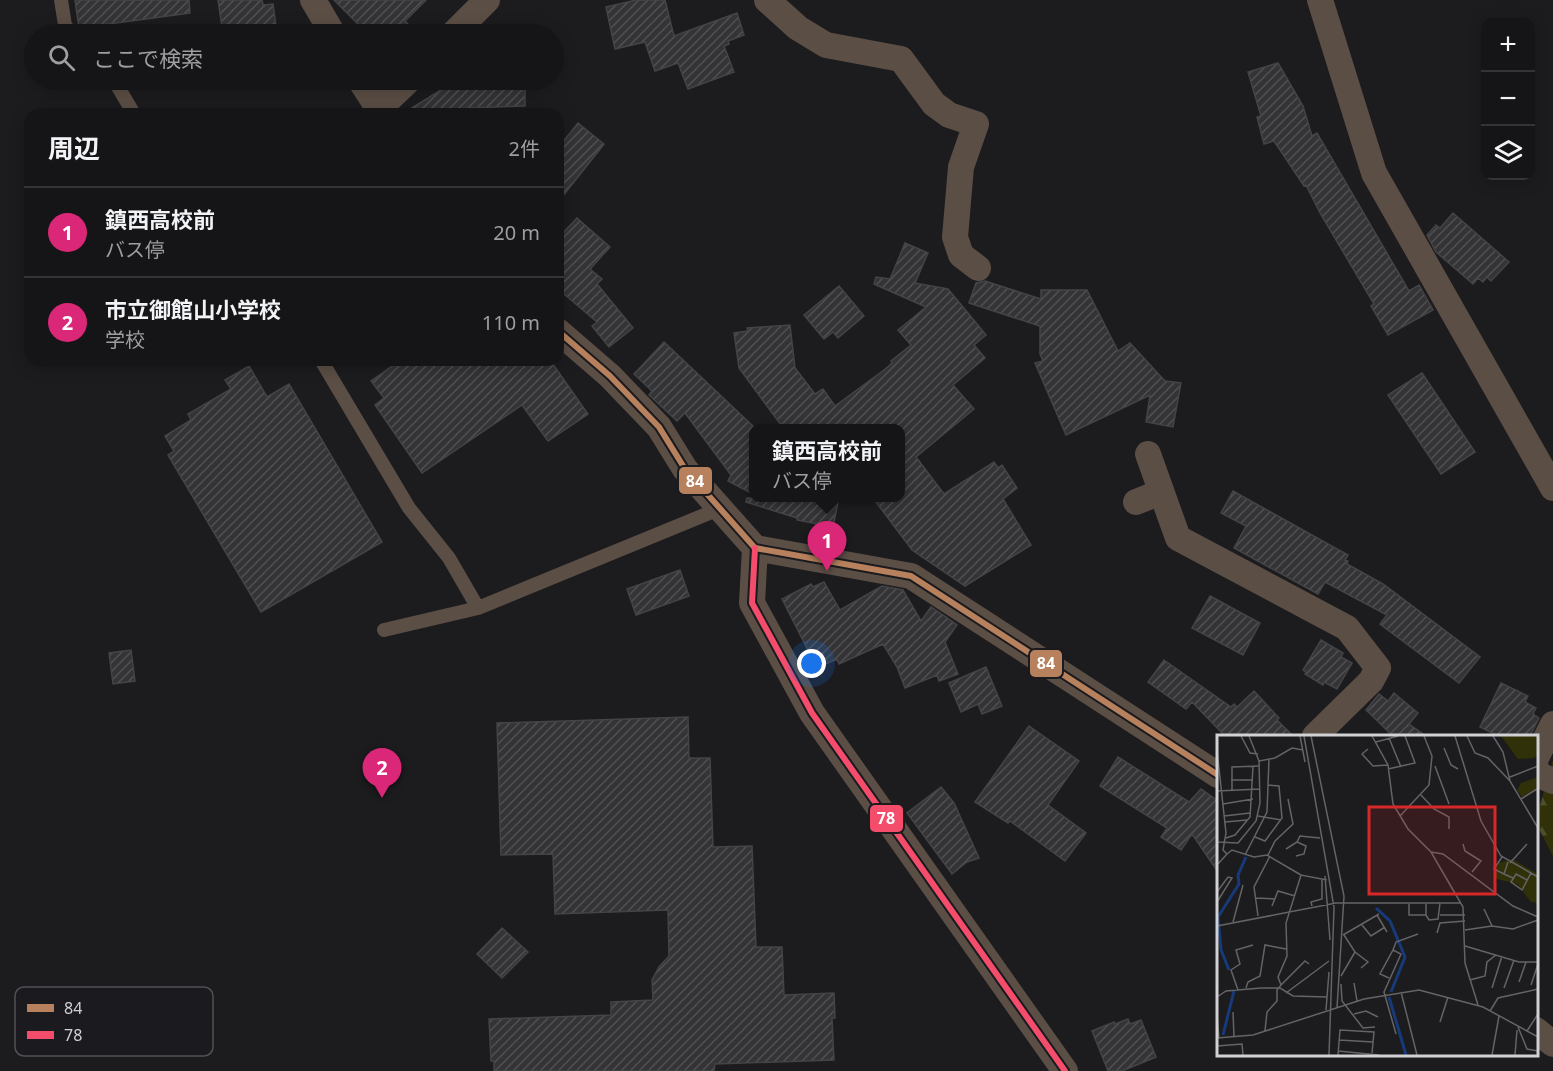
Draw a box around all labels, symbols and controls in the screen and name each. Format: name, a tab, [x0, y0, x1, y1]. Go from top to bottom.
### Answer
map controls	[1481, 18, 1535, 180]
button: +	[1481, 18, 1535, 72]
search box	[24, 24, 564, 90]
icon: search	[45, 41, 78, 74]
text: ここで検索	[93, 43, 203, 73]
button: −	[1481, 72, 1535, 126]
button: layers	[1481, 126, 1535, 180]
text: 周辺	[48, 130, 100, 166]
text: 2件	[509, 135, 540, 162]
text: 鎮西高校前	[105, 204, 215, 234]
text: 1	[62, 219, 73, 246]
text: 20 m	[493, 219, 540, 246]
text: バス停	[105, 236, 165, 263]
text: 市立御館山小学校	[105, 294, 281, 324]
text: 2	[62, 309, 73, 336]
text: 110 m	[482, 309, 540, 336]
text: 学校	[105, 326, 145, 353]
popup	[749, 424, 905, 502]
text: 鎮西高校前	[772, 435, 882, 465]
line badge: 84	[678, 466, 713, 495]
text: バス停	[772, 467, 832, 494]
text: 84	[686, 470, 704, 492]
pin: 1	[808, 522, 846, 571]
your location	[797, 649, 826, 678]
line badge: 84	[1029, 649, 1063, 678]
text: 84	[1037, 652, 1055, 674]
inset map	[1217, 735, 1538, 1056]
pin: 2	[362, 748, 401, 798]
line badge: 78	[869, 804, 904, 833]
text: 78	[877, 807, 895, 829]
legend	[15, 987, 213, 1056]
text: 84	[64, 997, 82, 1019]
text: 78	[64, 1024, 82, 1046]

